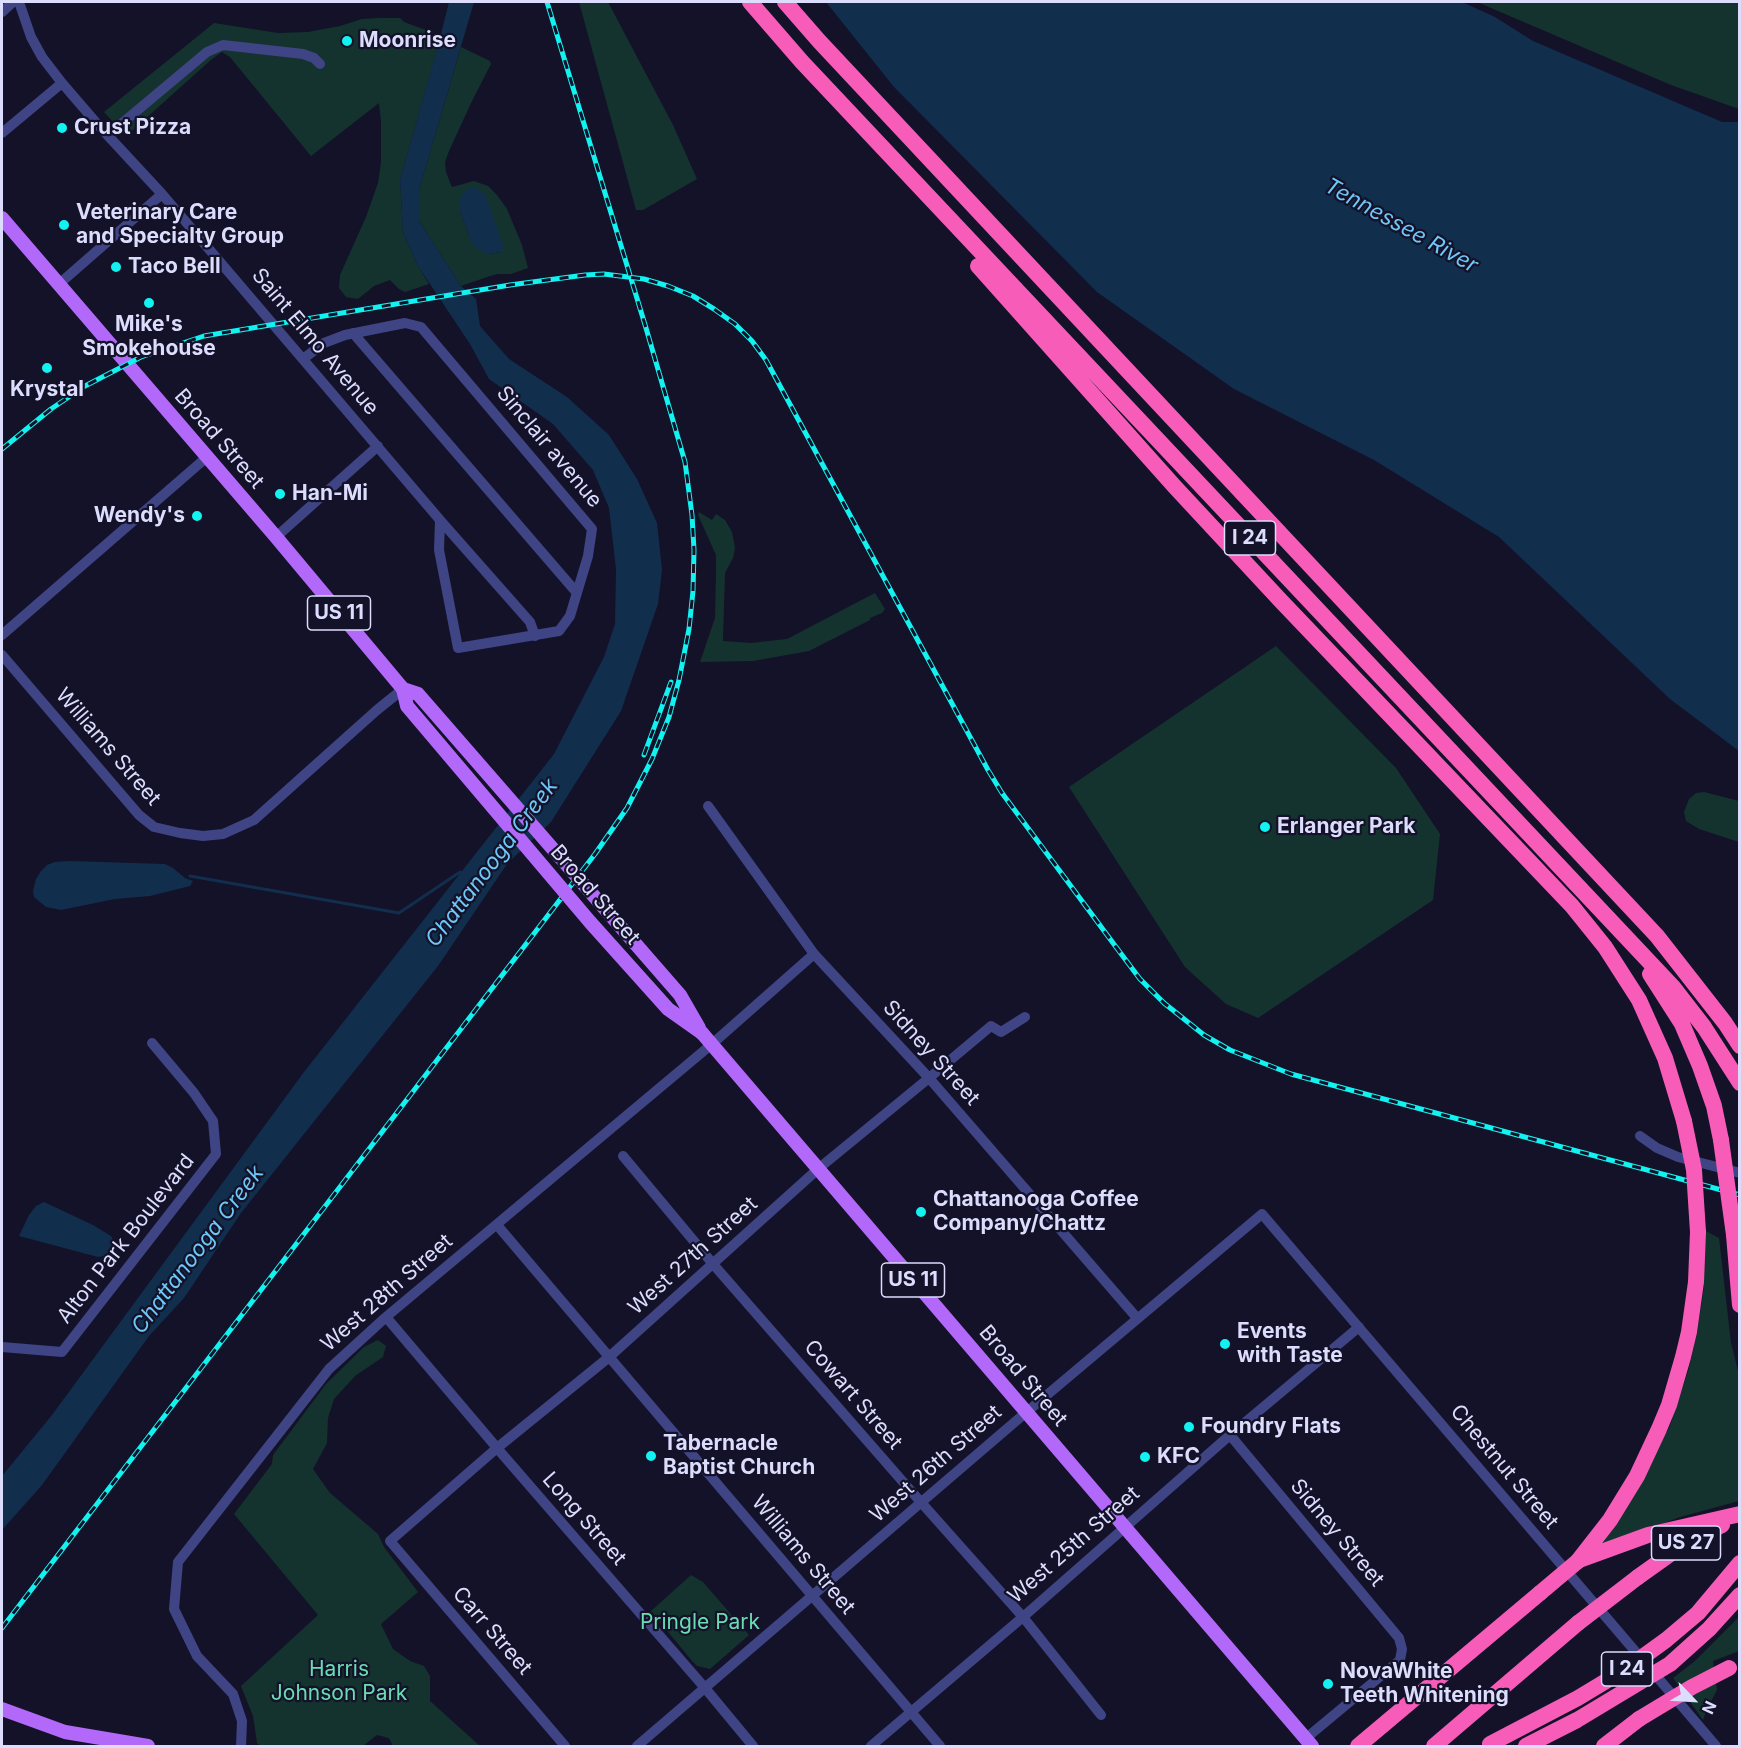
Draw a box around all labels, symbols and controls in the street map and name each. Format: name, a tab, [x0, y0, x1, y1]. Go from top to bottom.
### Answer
place label: Moonrise	[359, 28, 456, 54]
marker: Moonrise	[340, 34, 354, 48]
place label: Crust Pizza	[74, 115, 191, 141]
marker: Crust Pizza	[55, 121, 69, 135]
water label: Tennessee River	[1320, 173, 1482, 279]
place label: Veterinary Care and Specialty Group	[76, 200, 284, 250]
marker: Veterinary Care and Specialty Group	[57, 218, 71, 232]
place label: Taco Bell	[128, 254, 221, 280]
marker: Taco Bell	[109, 260, 123, 274]
street label: Saint Elmo Avenue	[246, 263, 384, 421]
marker: Mike's Smokehouse	[142, 296, 156, 310]
place label: Mike's Smokehouse	[82, 312, 216, 362]
marker: Krystal	[40, 361, 54, 375]
place label: Krystal	[10, 377, 84, 403]
street label: Sinclair avenue	[491, 381, 607, 513]
street label: Broad Street	[169, 384, 269, 494]
place label: Han-Mi	[292, 481, 368, 507]
marker: Han-Mi	[273, 487, 287, 501]
place label: Wendy's	[94, 503, 185, 529]
marker: Wendy's	[190, 509, 204, 523]
road number: I 24	[1224, 521, 1276, 555]
road number: US 11	[308, 596, 370, 630]
street label: Williams Street	[50, 683, 166, 811]
water label: Chattanooga Creek	[420, 774, 564, 952]
place label: Erlanger Park	[1277, 814, 1415, 840]
marker: Erlanger Park	[1258, 820, 1272, 834]
street label: Broad Street	[545, 840, 645, 950]
street label: Sidney Street	[877, 995, 985, 1111]
street label: Alton Park Boulevard	[52, 1149, 200, 1329]
water label: Chattanooga Creek	[126, 1161, 270, 1339]
place label: Chattanooga Coffee Company/Chattz	[933, 1187, 1139, 1237]
street label: West 27th Street	[623, 1191, 763, 1321]
marker: Chattanooga Coffee Company/Chattz	[914, 1205, 928, 1219]
street label: West 28th Street	[316, 1229, 458, 1357]
road number: US 11	[882, 1263, 944, 1297]
place label: Events with Taste	[1237, 1319, 1343, 1369]
street label: Broad Street	[974, 1320, 1072, 1432]
street label: Cowart Street	[799, 1335, 907, 1455]
marker: Events with Taste	[1218, 1337, 1232, 1351]
street label: West 26th Street	[865, 1400, 1007, 1528]
street label: Chestnut Street	[1445, 1400, 1563, 1534]
place label: Foundry Flats	[1201, 1414, 1341, 1440]
marker: Foundry Flats	[1182, 1420, 1196, 1434]
place label: Tabernacle Baptist Church	[663, 1431, 815, 1481]
place label: KFC	[1157, 1444, 1200, 1470]
marker: Tabernacle Baptist Church	[644, 1449, 658, 1463]
marker: KFC	[1138, 1450, 1152, 1464]
street label: Long Street	[537, 1467, 631, 1571]
street label: Sidney Street	[1285, 1474, 1389, 1592]
street label: West 25th Street	[1003, 1481, 1145, 1609]
street label: Williams Street	[746, 1490, 860, 1620]
road number: US 27	[1652, 1526, 1720, 1560]
street label: Carr Street	[447, 1582, 537, 1680]
park label: Pringle Park	[640, 1610, 760, 1636]
road number: I 24	[1602, 1652, 1652, 1686]
park label: Harris Johnson Park	[271, 1657, 407, 1707]
place label: NovaWhite Teeth Whitening	[1340, 1659, 1509, 1709]
north arrow	[1663, 1670, 1723, 1730]
marker: NovaWhite Teeth Whitening	[1321, 1677, 1335, 1691]
text: N	[1698, 1698, 1721, 1717]

